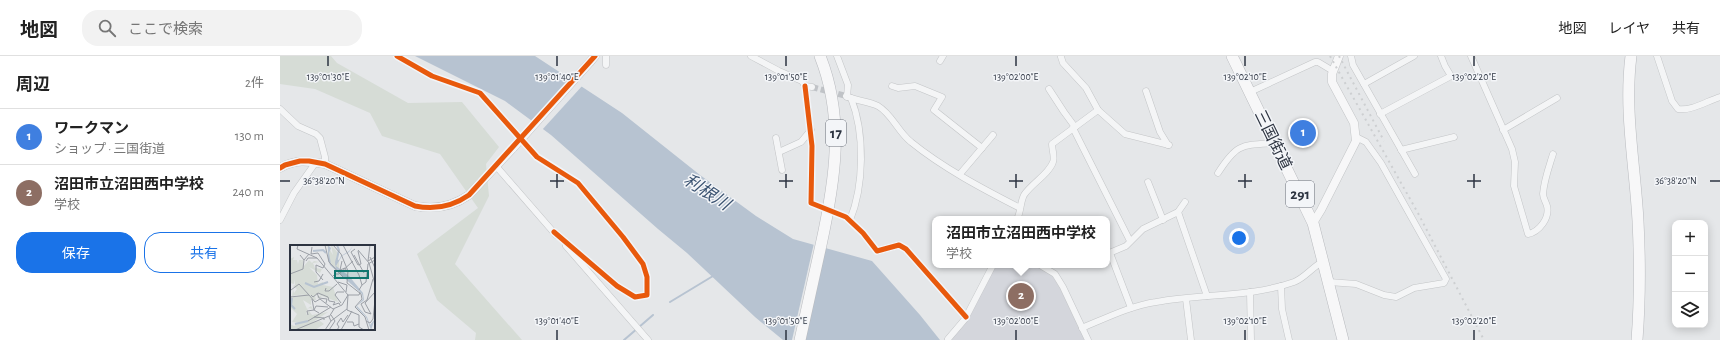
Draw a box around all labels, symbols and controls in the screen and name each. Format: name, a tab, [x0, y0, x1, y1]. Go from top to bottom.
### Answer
search box	[82, 10, 362, 46]
icon: search	[96, 17, 118, 39]
text: 地図	[20, 21, 58, 40]
text: ここで検索	[128, 22, 203, 37]
text: 地図	[1558, 22, 1586, 36]
text: レイヤ	[1608, 22, 1650, 36]
text: 共有	[1672, 22, 1700, 36]
text: 139°01'30"E	[307, 72, 349, 82]
text: 139°01'40"E	[535, 72, 579, 82]
text: 139°01'50"E	[765, 72, 808, 82]
text: 139°02'00"E	[994, 72, 1039, 82]
text: 139°02'10"E	[1223, 72, 1267, 82]
text: 139°02'20"E	[1452, 72, 1496, 82]
text: 周辺	[16, 76, 50, 93]
text: 2件	[245, 77, 264, 90]
street label: 三国街道	[1252, 107, 1295, 172]
pin: 1	[1290, 118, 1316, 148]
road number: 17	[826, 120, 846, 146]
text: ワークマン	[54, 121, 129, 136]
text: 1	[27, 130, 31, 143]
text: 130 m	[235, 130, 264, 143]
text: ショップ · 三国街道	[54, 143, 165, 156]
water label: 利根川	[681, 170, 735, 214]
text: 36°38'20"N	[303, 176, 345, 186]
text: 36°38'20"N	[1655, 176, 1697, 186]
text: 沼田市立沼田西中学校	[54, 177, 204, 192]
road number: 291	[1286, 181, 1314, 207]
text: 2	[26, 186, 32, 199]
text: 240 m	[232, 186, 264, 199]
text: 学校	[54, 199, 80, 212]
popup	[932, 216, 1110, 268]
map controls	[1672, 220, 1708, 328]
button: +	[1672, 220, 1708, 256]
text: 沼田市立沼田西中学校	[946, 226, 1096, 241]
your location	[1229, 228, 1249, 248]
button: 保存	[16, 232, 136, 273]
button: 共有	[144, 232, 264, 273]
inset map	[290, 245, 375, 330]
text: 学校	[946, 248, 972, 261]
button: −	[1672, 256, 1708, 292]
pin: 2	[1008, 281, 1034, 311]
button: layers	[1672, 292, 1708, 328]
text: 139°01'40"E	[535, 316, 579, 326]
text: 139°01'50"E	[765, 316, 808, 326]
text: 139°02'00"E	[994, 316, 1039, 326]
text: 139°02'10"E	[1223, 316, 1267, 326]
text: 139°02'20"E	[1452, 316, 1496, 326]

